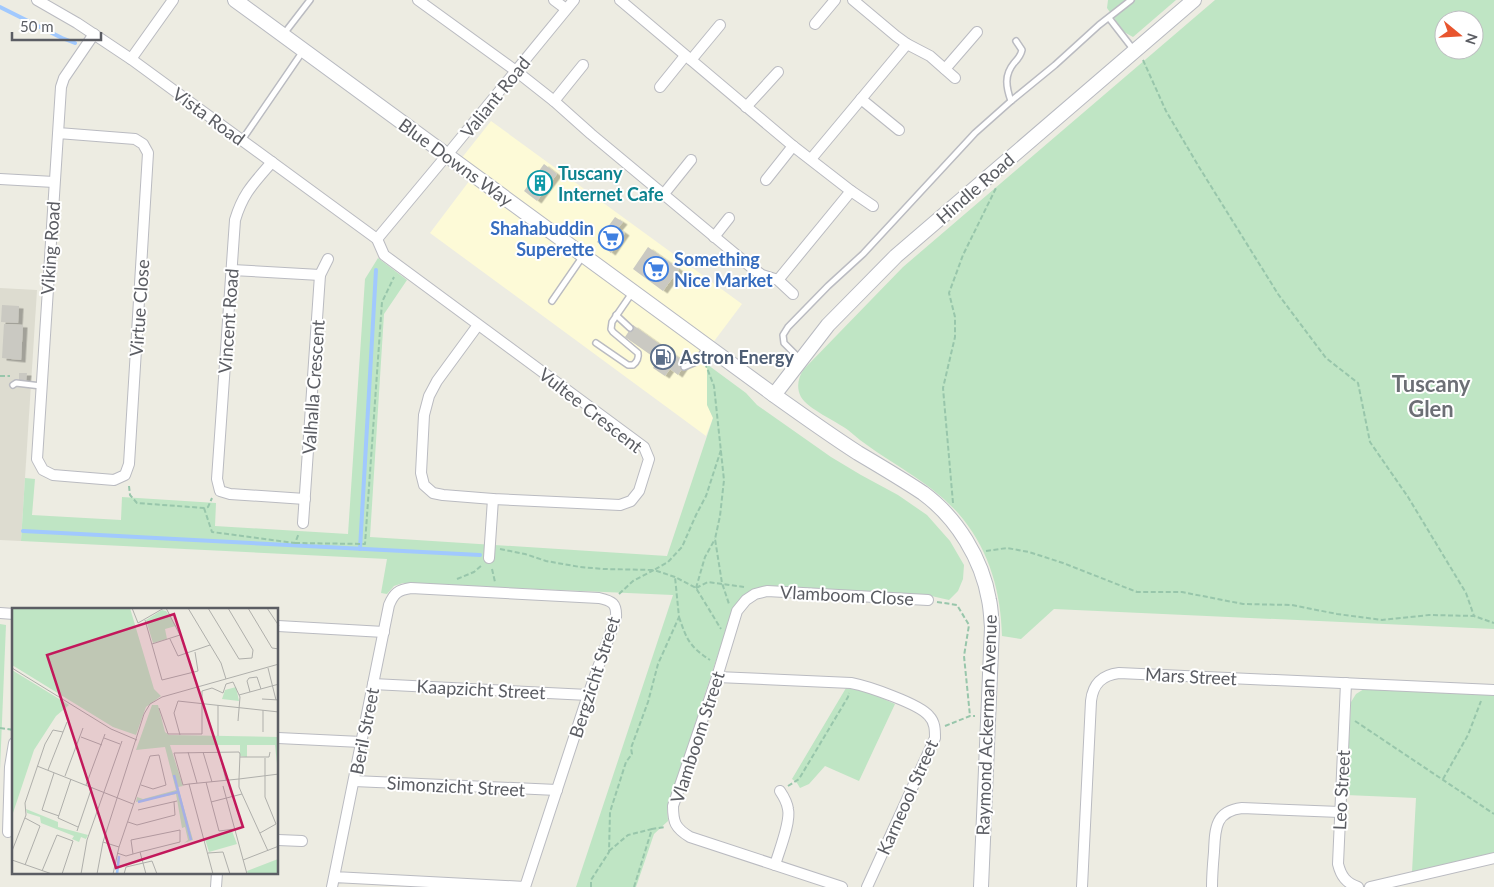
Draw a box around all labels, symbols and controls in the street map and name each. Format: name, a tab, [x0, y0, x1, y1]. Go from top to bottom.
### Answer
scale bar	[12, 10, 101, 42]
north arrow	[1434, 10, 1484, 60]
text: 50 m	[20, 17, 54, 35]
text: N	[1462, 31, 1482, 47]
street label: Valiant Road	[456, 52, 534, 142]
street label: Vista Road	[168, 82, 250, 150]
street label: Blue Downs Way	[395, 113, 518, 211]
street label: Hindle Road	[931, 148, 1019, 228]
place label: Tuscany Internet Cafe	[558, 162, 664, 205]
building icon: Tuscany Internet Cafe	[527, 170, 553, 196]
street label: Viking Road	[36, 200, 64, 296]
place label: Shahabuddin Superette	[490, 217, 594, 260]
supermarket icon: Shahabuddin Superette	[598, 225, 624, 251]
place label: Something Nice Market	[674, 248, 773, 291]
supermarket icon: Something Nice Market	[643, 256, 669, 282]
street label: Virtue Close	[125, 259, 153, 357]
street label: Vincent Road	[213, 268, 243, 374]
street label: Valhalla Crescent	[297, 318, 329, 455]
fuel station icon: Astron Energy	[650, 344, 676, 370]
place label: Astron Energy	[679, 346, 794, 368]
street label: Vultee Crescent	[535, 363, 648, 458]
district label: Tuscany Glen	[1392, 370, 1471, 422]
street label: Vlamboom Close	[780, 581, 914, 609]
inset map	[12, 608, 279, 874]
street label: Bergzicht Street	[564, 613, 624, 740]
street label: Raymond Ackerman Avenue	[971, 614, 1001, 836]
street label: Mars Street	[1145, 663, 1238, 689]
street label: Vlamboom Street	[665, 668, 729, 806]
street label: Kaapzicht Street	[416, 675, 547, 703]
street label: Beril Street	[345, 685, 383, 776]
street label: Karneool Street	[872, 736, 942, 858]
street label: Leo Street	[1328, 749, 1354, 831]
street label: Simonzicht Street	[386, 771, 526, 801]

